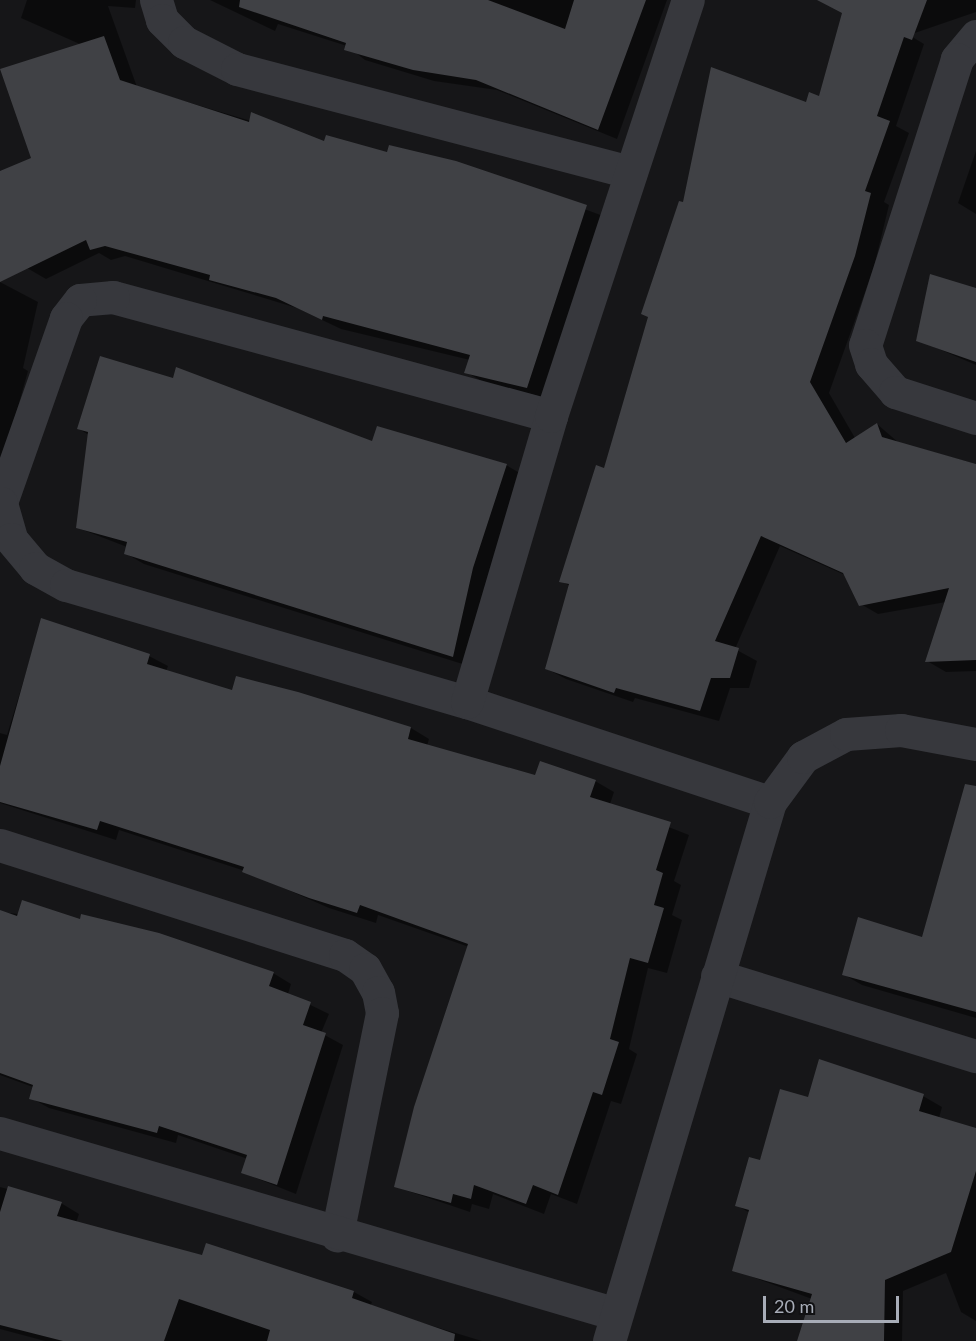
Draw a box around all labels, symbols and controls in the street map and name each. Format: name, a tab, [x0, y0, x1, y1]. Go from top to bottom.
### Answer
scale bar	[766, 1284, 902, 1322]
text: 20 m	[774, 1295, 814, 1317]

